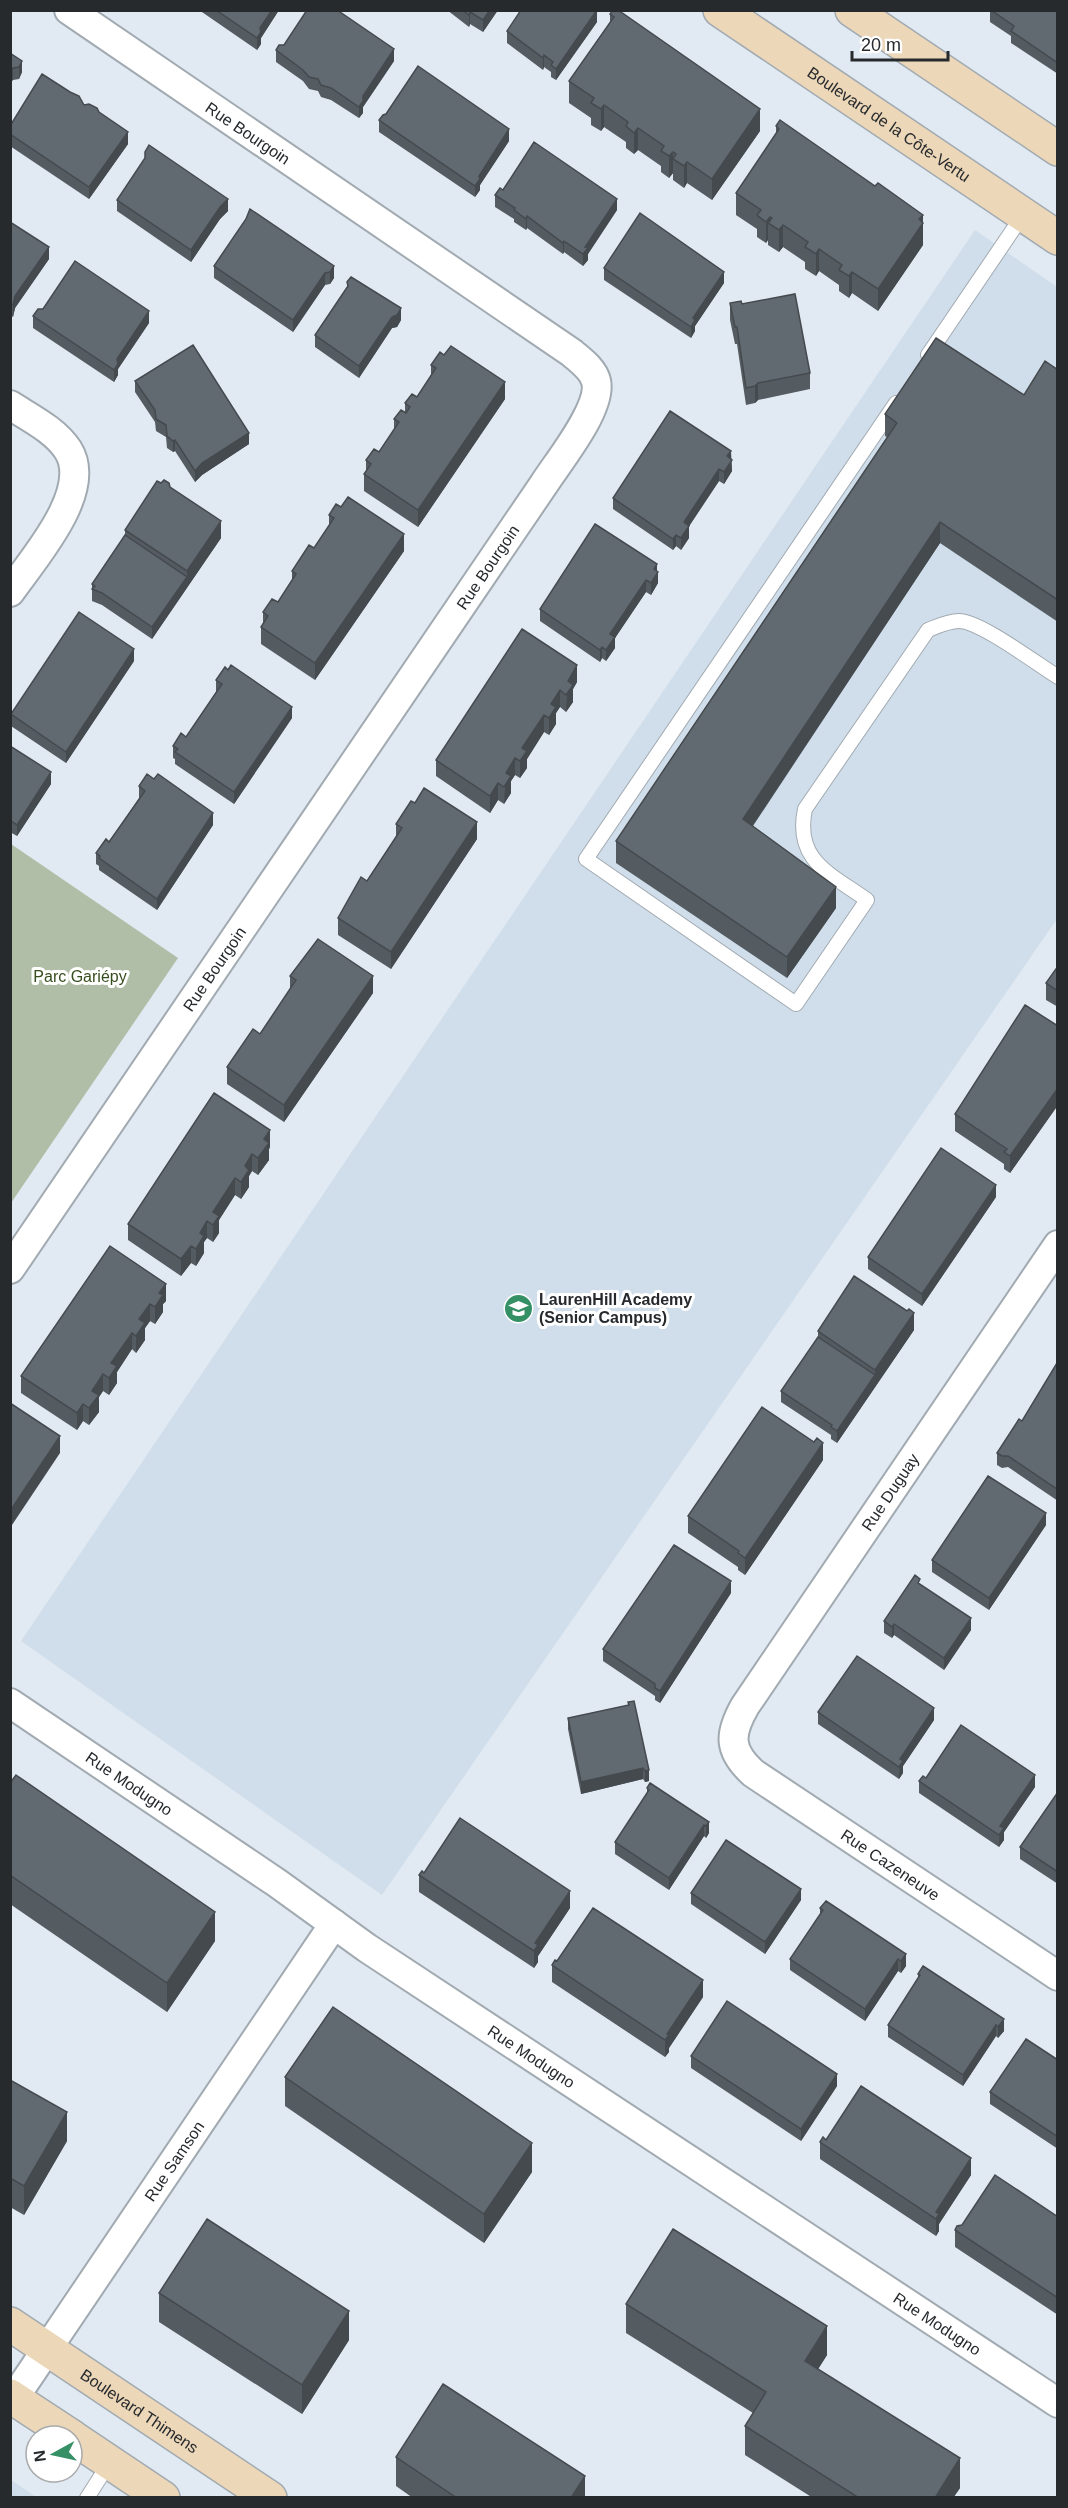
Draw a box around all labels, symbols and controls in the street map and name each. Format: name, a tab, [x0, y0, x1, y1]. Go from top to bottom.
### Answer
scale bar	[852, 24, 948, 62]
text: 20 m	[861, 35, 901, 55]
street label: Boulevard de la Côte-Vertu	[804, 64, 973, 185]
street label: Rue Bourgoin	[202, 99, 293, 168]
street label: Rue Bourgoin	[453, 522, 523, 613]
street label: Rue Bourgoin	[180, 924, 249, 1014]
park label: Parc Gariépy	[33, 968, 127, 985]
place label: LaurenHill Academy (Senior Campus)	[539, 1291, 692, 1326]
school or university icon: LaurenHill Academy (Senior Campus)	[502, 1292, 534, 1324]
street label: Rue Duguay	[858, 1451, 922, 1534]
street label: Rue Modugno	[83, 1749, 176, 1819]
street label: Rue Cazeneuve	[838, 1826, 943, 1904]
street label: Rue Modugno	[485, 2022, 578, 2092]
street label: Rue Samson	[142, 2118, 207, 2204]
street label: Rue Modugno	[890, 2289, 984, 2359]
street label: Boulevard Thimens	[77, 2366, 201, 2457]
north arrow	[24, 2424, 84, 2484]
text: N	[30, 2449, 49, 2463]

